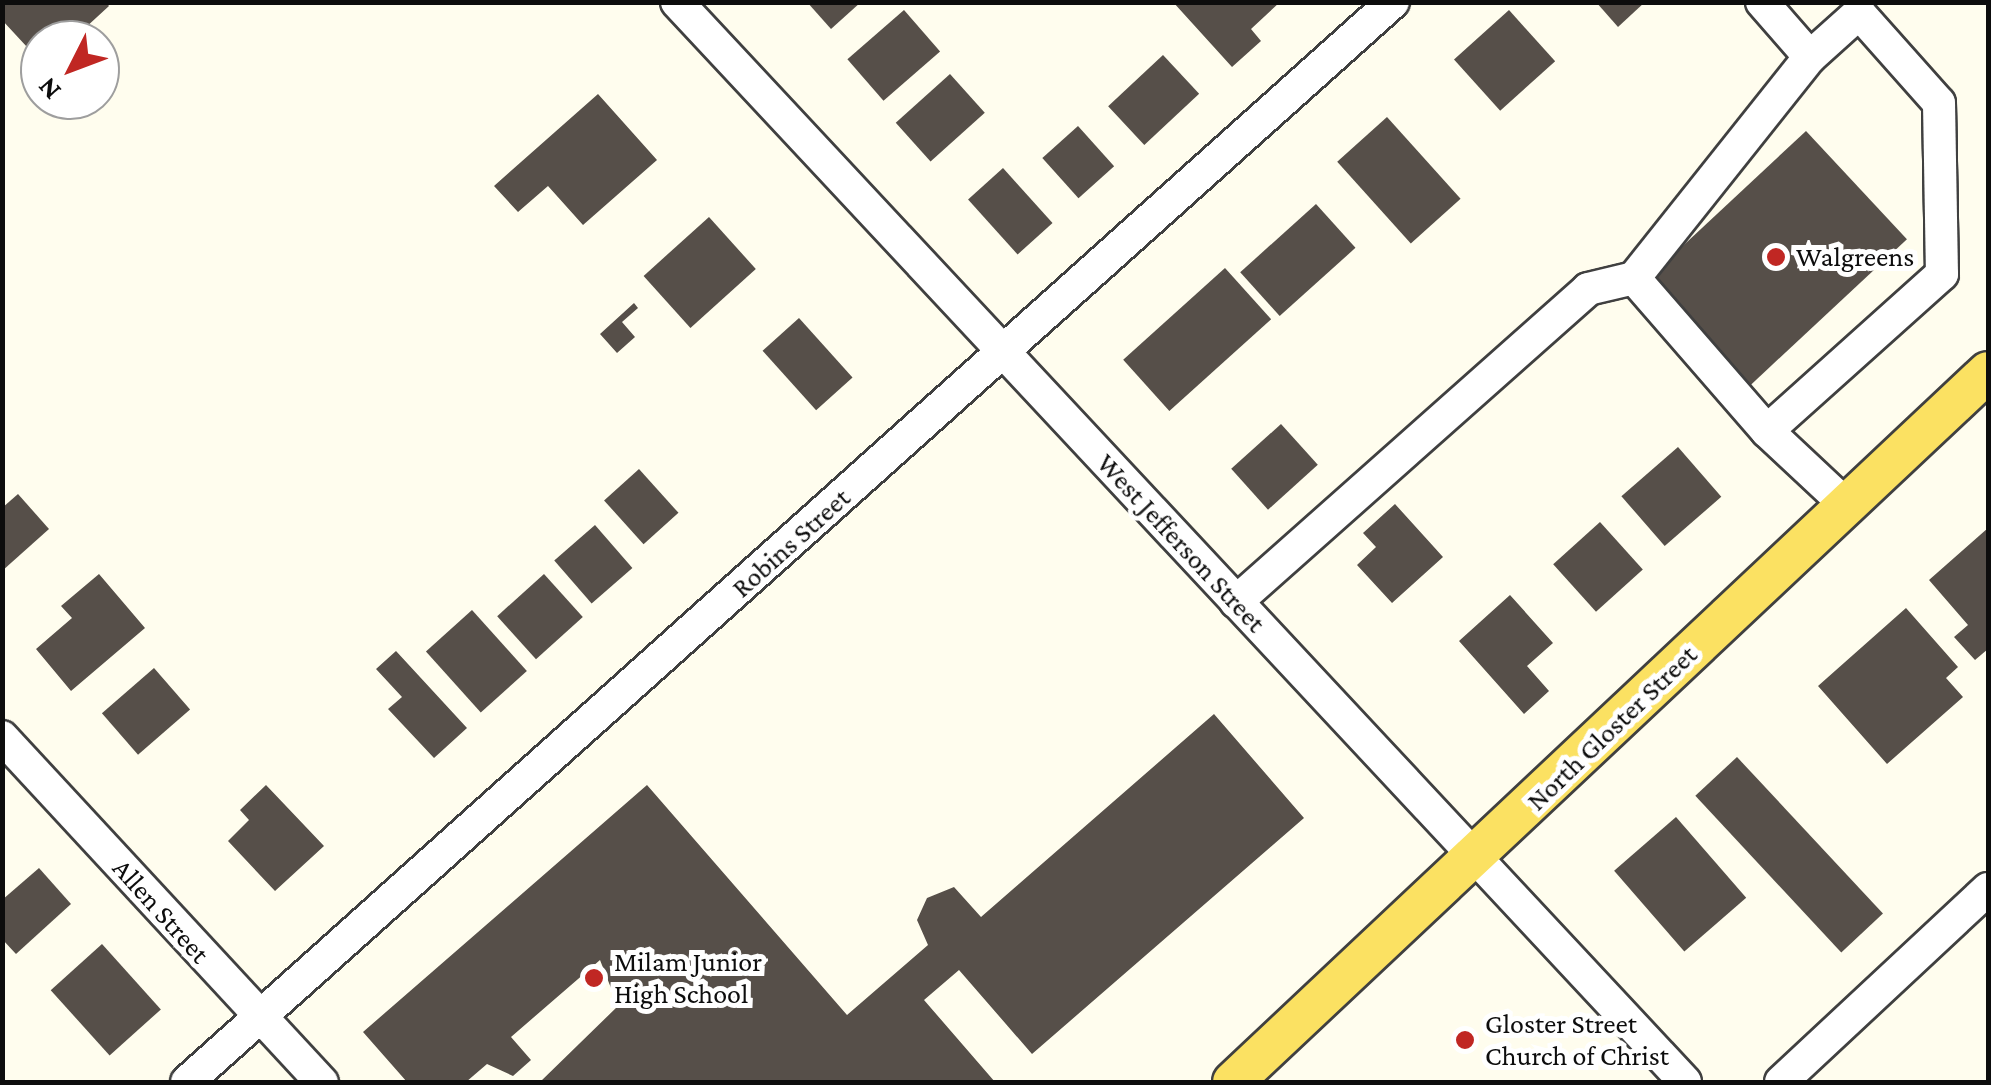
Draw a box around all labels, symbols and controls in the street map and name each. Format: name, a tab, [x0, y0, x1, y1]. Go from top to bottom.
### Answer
north arrow	[20, 20, 120, 120]
text: N	[31, 72, 67, 107]
place label: Walgreens	[1796, 240, 1914, 274]
marker: Walgreens	[1765, 246, 1787, 268]
street label: West Jefferson Street	[1090, 447, 1272, 639]
street label: Robins Street	[725, 481, 857, 605]
street label: North Gloster Street	[1520, 638, 1704, 818]
street label: Allen Street	[105, 852, 217, 970]
place label: Milam Junior High School	[614, 945, 762, 1011]
marker: Milam Junior High School	[583, 967, 605, 989]
place label: Gloster Street Church of Christ	[1485, 1007, 1669, 1073]
marker: Gloster Street Church of Christ	[1454, 1029, 1476, 1051]

